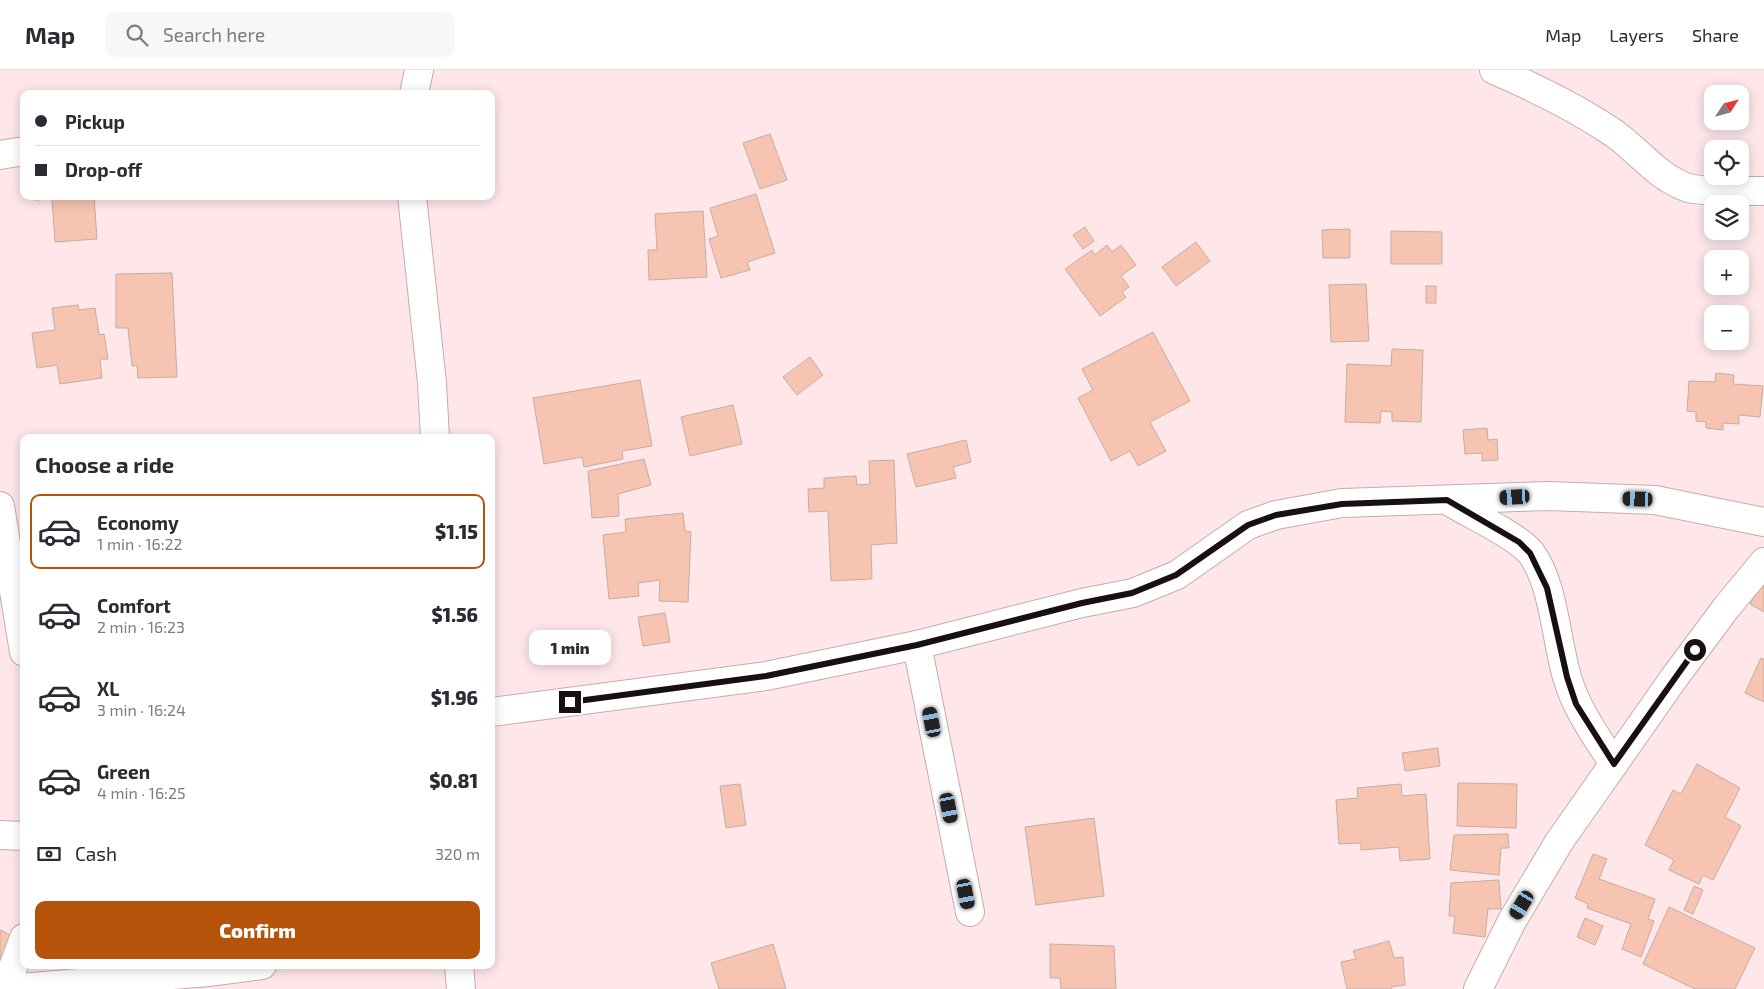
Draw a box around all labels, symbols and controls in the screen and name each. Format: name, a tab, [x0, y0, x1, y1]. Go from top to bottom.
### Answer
search box	[105, 12, 455, 57]
text: Map	[25, 20, 75, 49]
icon: search	[123, 21, 151, 49]
text: Search here	[163, 23, 265, 46]
text: Map	[1545, 24, 1581, 46]
text: Layers	[1609, 24, 1664, 46]
text: Share	[1692, 24, 1739, 46]
north arrow	[1704, 85, 1749, 130]
map controls	[1704, 85, 1749, 350]
text: Pickup	[65, 110, 125, 133]
button: locate	[1704, 140, 1749, 185]
text: Drop-off	[65, 158, 142, 181]
button: layers	[1704, 195, 1749, 240]
button: +	[1704, 250, 1749, 295]
button: −	[1704, 305, 1749, 350]
text: Choose a ride	[35, 451, 174, 477]
car	[1499, 489, 1530, 505]
car	[1622, 491, 1653, 507]
icon: car	[37, 509, 82, 554]
text: Economy	[97, 511, 179, 534]
text: $1.15	[435, 520, 478, 543]
text: 1 min · 16:22	[97, 534, 182, 553]
icon: car	[37, 592, 82, 637]
text: Comfort	[97, 594, 171, 617]
text: $1.56	[431, 603, 478, 626]
text: 2 min · 16:23	[97, 617, 185, 636]
callout: 1 min	[529, 630, 611, 664]
text: 1 min	[550, 638, 590, 657]
route start	[1684, 639, 1706, 661]
icon: car	[37, 675, 82, 720]
text: XL	[97, 677, 119, 700]
text: $1.96	[431, 686, 478, 709]
route end	[559, 691, 581, 713]
text: 3 min · 16:24	[97, 700, 186, 719]
car	[921, 706, 942, 738]
icon: car	[37, 758, 82, 803]
text: Green	[97, 760, 150, 783]
text: $0.81	[429, 769, 478, 792]
text: 4 min · 16:25	[97, 783, 185, 802]
car	[938, 792, 959, 824]
icon: cash	[35, 840, 63, 868]
text: Cash	[75, 842, 117, 865]
text: 320 m	[435, 844, 480, 863]
car	[955, 878, 976, 910]
car	[1507, 888, 1536, 922]
button: Confirm	[35, 901, 480, 959]

